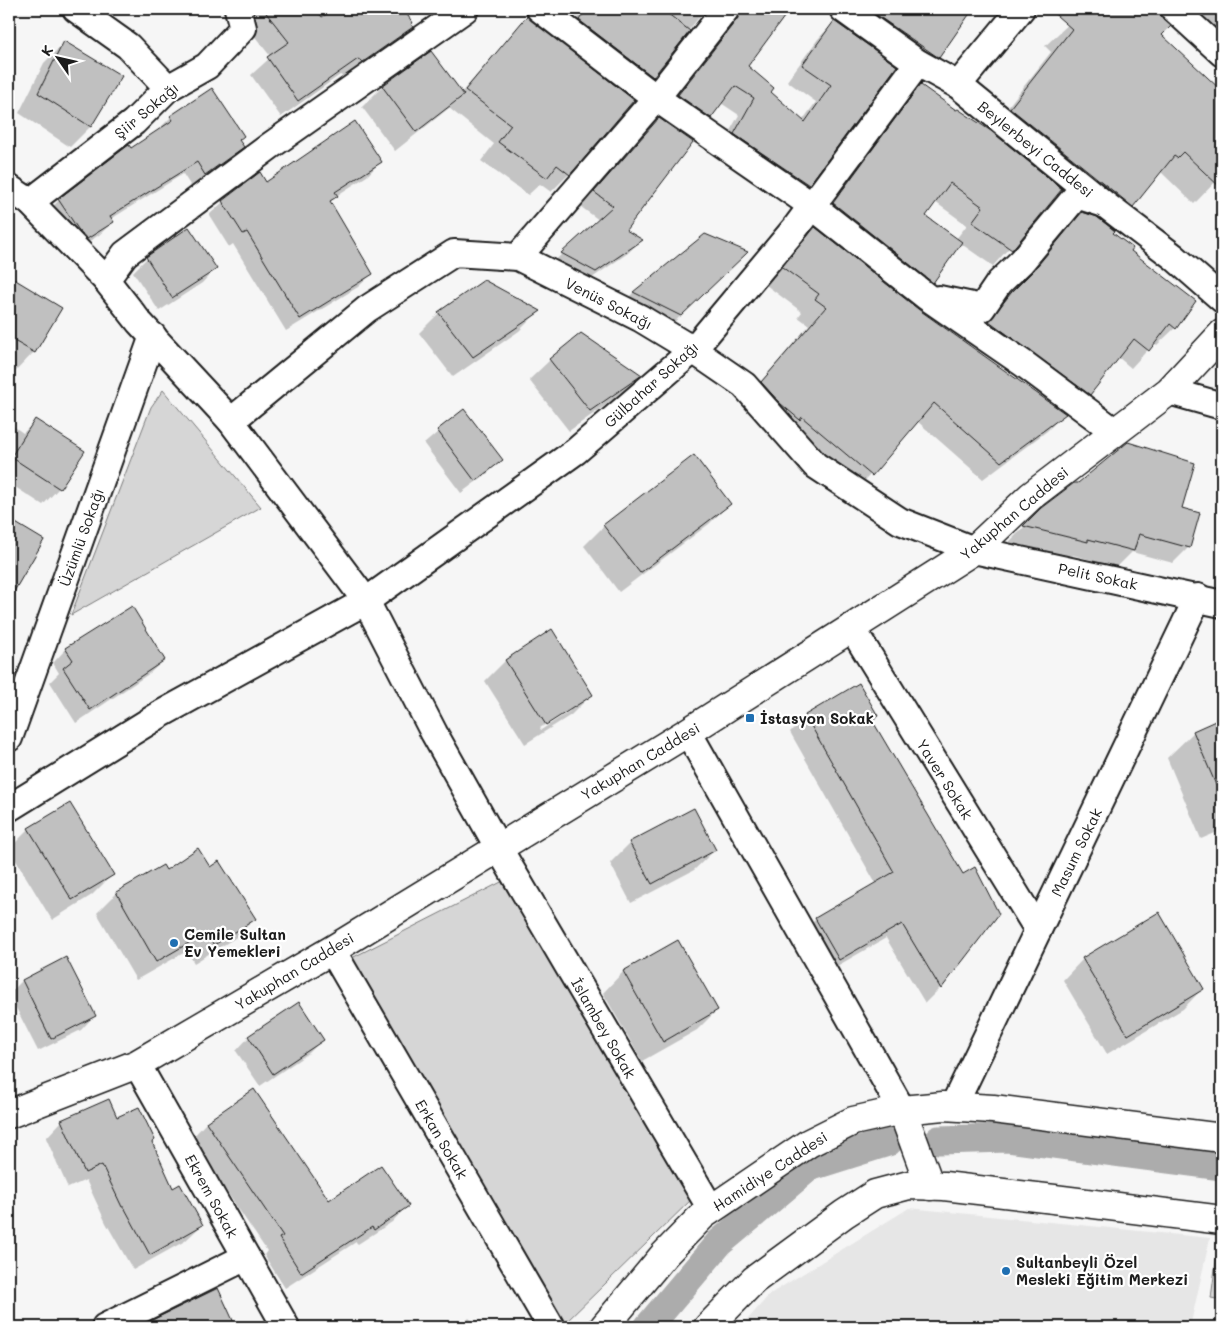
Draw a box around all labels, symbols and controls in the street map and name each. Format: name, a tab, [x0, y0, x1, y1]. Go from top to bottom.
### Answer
north arrow	[32, 32, 82, 82]
text: K	[36, 41, 57, 60]
street label: Şiir Sokağı	[110, 77, 182, 143]
street label: Beylerbeyi Caddesi	[974, 96, 1098, 202]
street label: Venüs Sokağı	[562, 272, 656, 334]
street label: Gülbahar Sokağı	[600, 336, 702, 432]
street label: Yakuphan Caddesi	[956, 462, 1072, 564]
street label: Üzümlü Sokağı	[54, 485, 108, 589]
street label: Pelit Sokak	[1056, 558, 1140, 594]
place label: İstasyon Sokak	[760, 708, 874, 728]
marker: İstasyon Sokak	[744, 712, 756, 724]
street label: Yakuphan Caddesi	[577, 717, 703, 805]
street label: Yaver Sokak	[912, 735, 978, 823]
street label: Masum Sokak	[1046, 804, 1106, 900]
place label: Cemile Sultan Ev Yemekleri	[184, 924, 286, 961]
street label: Yakuphan Caddesi	[231, 927, 357, 1015]
marker: Cemile Sultan Ev Yemekleri	[168, 937, 180, 949]
street label: İslambey Sokak	[567, 974, 641, 1082]
street label: Erkan Sokak	[411, 1095, 473, 1183]
street label: Hamidiye Caddesi	[709, 1126, 831, 1216]
street label: Ekrem Sokak	[181, 1151, 243, 1241]
place label: Sultanbeyli Özel Mesleki Eğitim Merkezi	[1016, 1252, 1188, 1289]
marker: Sultanbeyli Özel Mesleki Eğitim Merkezi	[1000, 1265, 1012, 1277]

